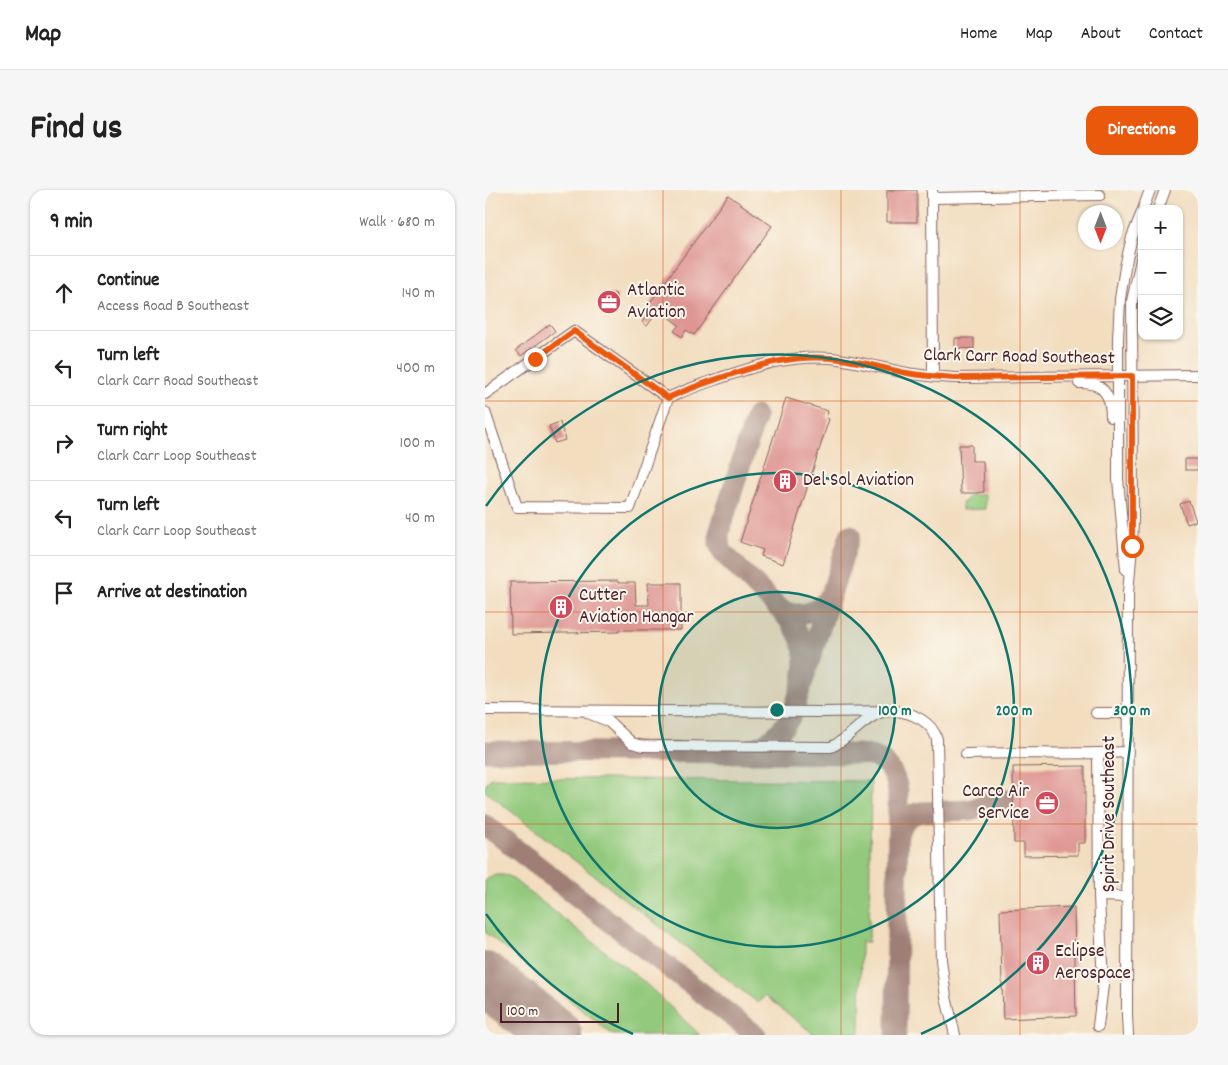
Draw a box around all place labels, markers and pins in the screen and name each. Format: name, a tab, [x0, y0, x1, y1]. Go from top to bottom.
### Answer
place label: Atlantic Aviation	[627, 278, 685, 327]
office icon: Atlantic Aviation	[596, 289, 622, 315]
building icon: Del Sol Aviation	[772, 468, 798, 494]
place label: Del Sol Aviation	[803, 468, 914, 495]
place label: Cutter Aviation Hangar	[579, 583, 693, 632]
building icon: Cutter Aviation Hangar	[548, 594, 574, 620]
centre of rings	[768, 701, 786, 719]
place label: Carco Air Service	[962, 779, 1029, 828]
office icon: Carco Air Service	[1034, 790, 1060, 816]
place label: Eclipse Aerospace	[1055, 939, 1131, 988]
building icon: Eclipse Aerospace	[1025, 950, 1051, 976]

